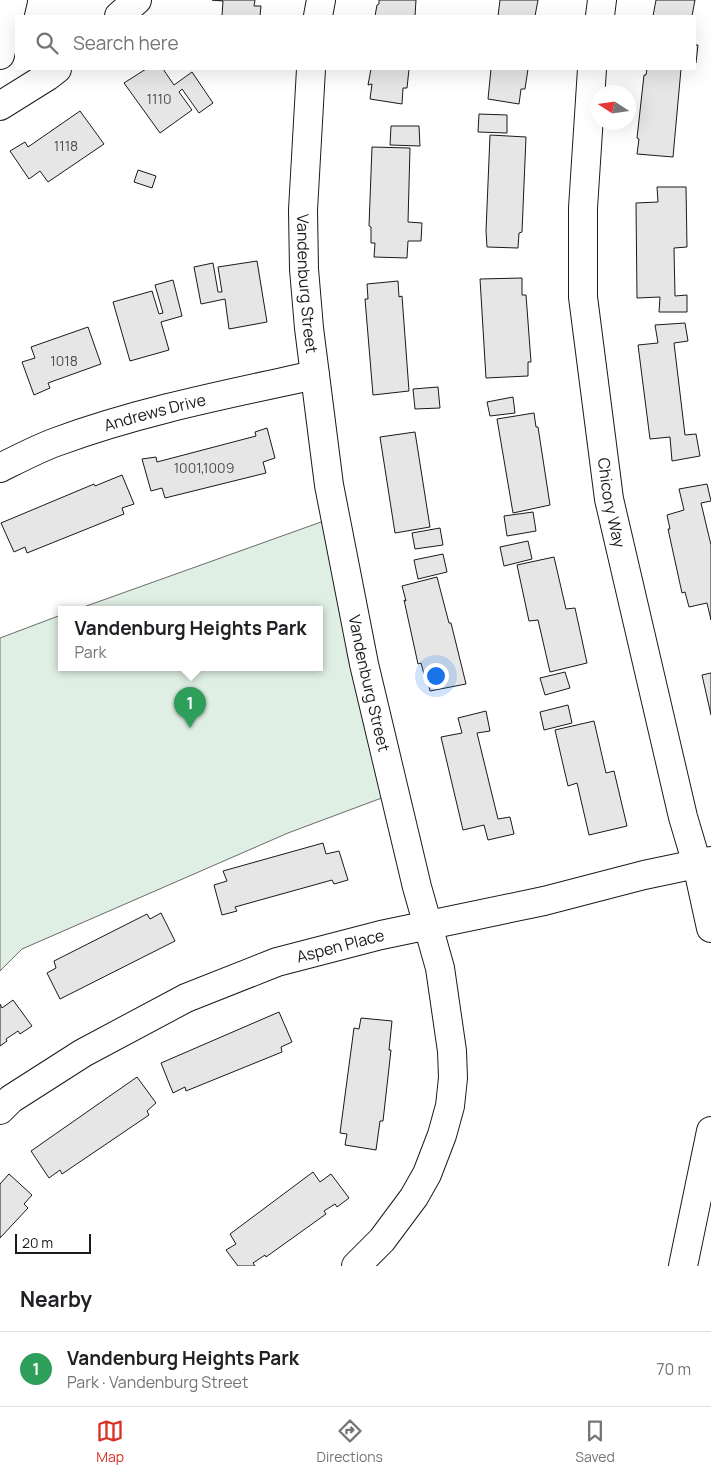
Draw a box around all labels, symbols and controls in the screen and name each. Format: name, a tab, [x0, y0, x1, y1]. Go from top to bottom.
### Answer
search box	[15, 15, 696, 70]
icon: search	[33, 29, 61, 57]
text: Search here	[73, 30, 179, 56]
north arrow	[591, 85, 636, 130]
house number: 1110	[147, 89, 171, 108]
house number: 1118	[54, 136, 78, 155]
street label: Vandenburg Street	[292, 214, 323, 355]
house number: 1018	[50, 351, 78, 370]
street label: Andrews Drive	[101, 388, 208, 436]
street label: Chicory Way	[593, 456, 631, 550]
house number: 1001,1009	[174, 458, 234, 477]
popup	[58, 606, 323, 671]
street label: Vandenburg Street	[344, 613, 395, 754]
text: Vandenburg Heights Park	[74, 615, 307, 641]
text: Park	[74, 641, 106, 663]
your location	[423, 663, 449, 689]
pin: 1	[174, 687, 206, 728]
street label: Aspen Place	[294, 924, 387, 968]
scale bar	[15, 1231, 91, 1254]
text: 20 m	[22, 1233, 53, 1252]
text: Nearby	[20, 1285, 92, 1313]
text: Vandenburg Heights Park	[67, 1345, 299, 1371]
text: 1	[32, 1358, 40, 1380]
text: 70 m	[656, 1358, 691, 1380]
text: Park · Vandenburg Street	[67, 1371, 248, 1393]
tab: Map	[96, 1417, 124, 1466]
tab: Directions	[317, 1417, 383, 1466]
tab: Saved	[575, 1417, 615, 1466]

